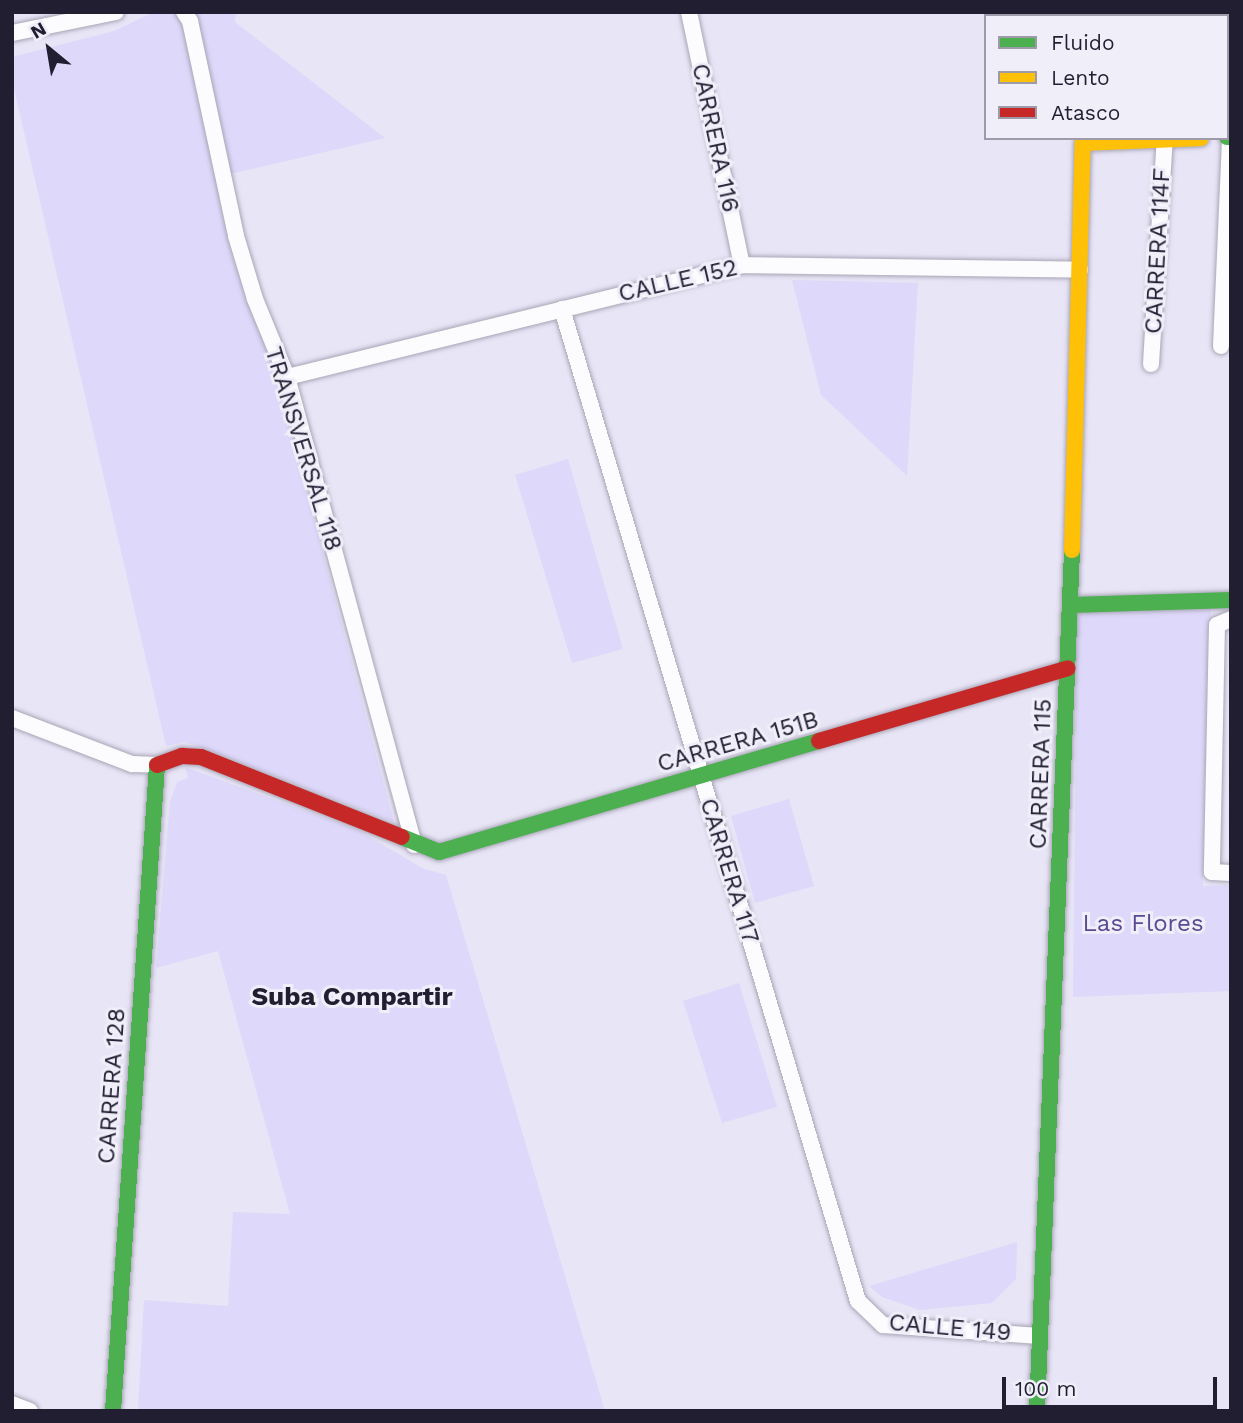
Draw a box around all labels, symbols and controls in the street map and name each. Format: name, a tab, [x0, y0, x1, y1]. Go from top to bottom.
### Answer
north arrow	[14, 14, 84, 84]
legend	[984, 14, 1229, 140]
text: N	[26, 17, 50, 44]
text: Fluido	[1051, 30, 1115, 55]
street label: CARRERA 116	[685, 60, 745, 216]
text: Lento	[1051, 65, 1110, 90]
text: Atasco	[1051, 100, 1120, 125]
street label: CARRERA 114F	[1139, 167, 1177, 335]
street label: CALLE 152	[615, 253, 741, 309]
street label: TRANSVERSAL 118	[258, 343, 348, 555]
street label: CARRERA 115	[1024, 697, 1058, 851]
street label: CARRERA 151B	[653, 705, 823, 779]
street label: CARRERA 117	[693, 794, 765, 948]
park label: Las Flores	[1082, 910, 1204, 938]
district label: Suba Compartir	[251, 981, 453, 1013]
street label: CARRERA 128	[92, 1006, 132, 1166]
street label: CALLE 149	[887, 1308, 1013, 1348]
scale bar	[1005, 1364, 1220, 1408]
text: 100 m	[1015, 1376, 1077, 1401]

